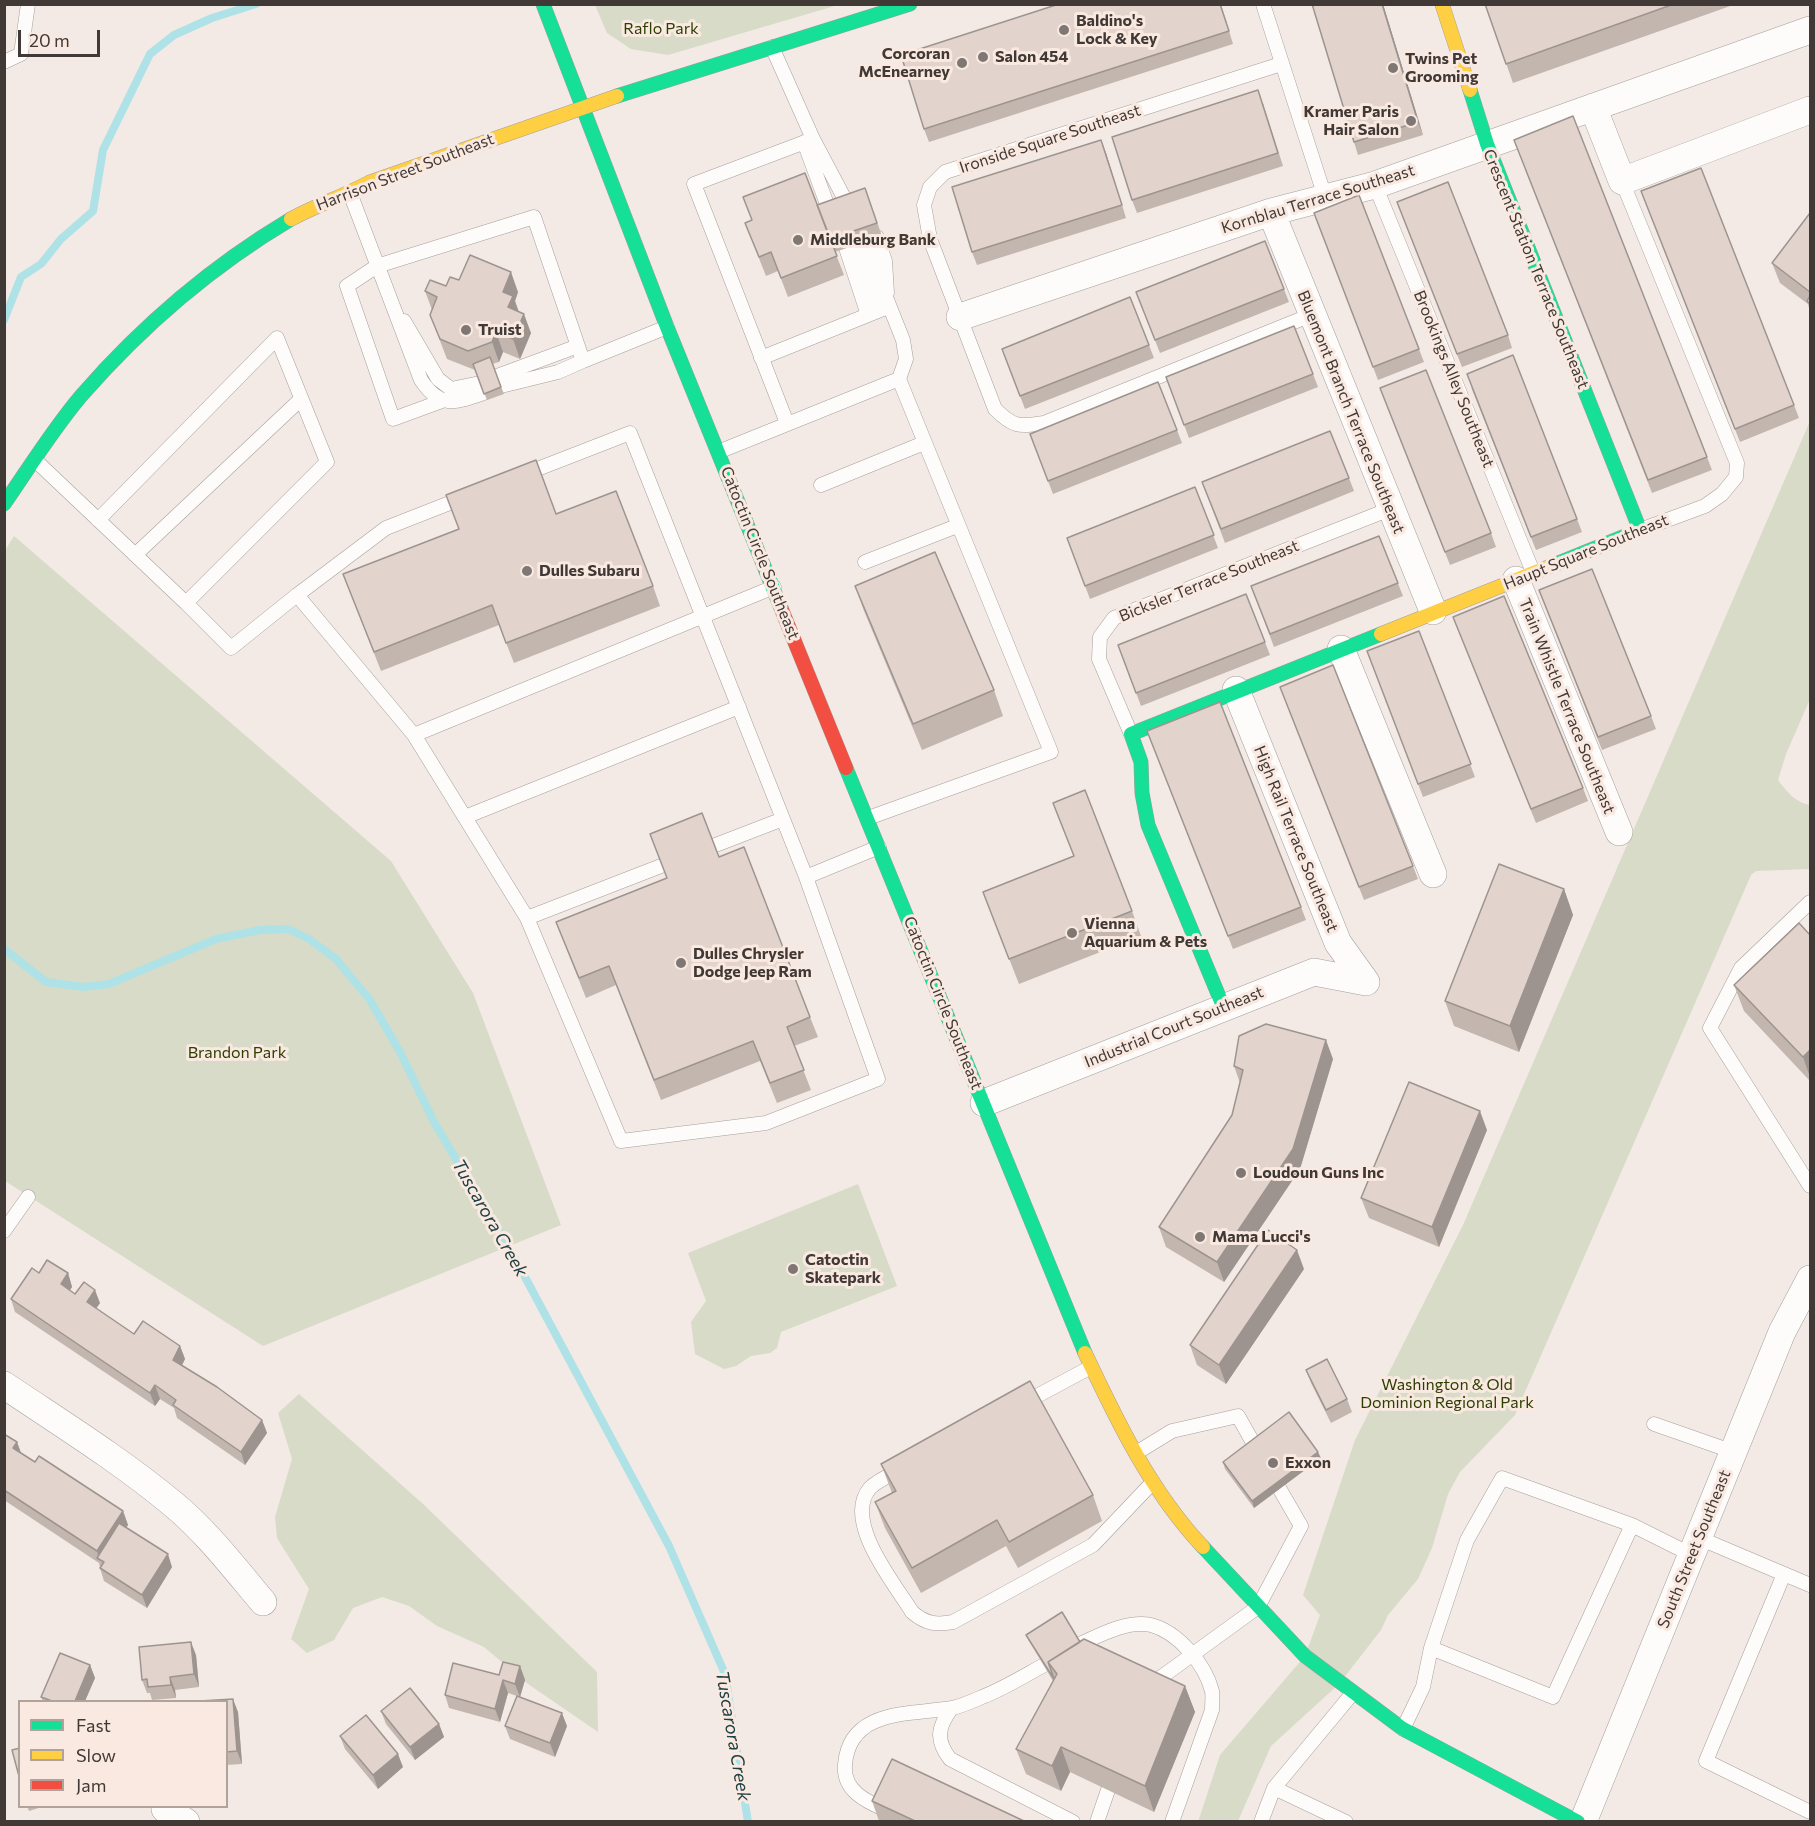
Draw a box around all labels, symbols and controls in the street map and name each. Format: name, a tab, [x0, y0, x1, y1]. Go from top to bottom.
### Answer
place label: Baldino's Lock & Key	[1076, 11, 1158, 49]
scale bar	[21, 18, 104, 56]
park label: Raflo Park	[623, 19, 699, 39]
marker: Baldino's Lock & Key	[1057, 23, 1071, 37]
text: 20 m	[29, 29, 70, 51]
place label: Corcoran McEnearney	[858, 44, 950, 82]
place label: Salon 454	[995, 47, 1068, 67]
place label: Twins Pet Grooming	[1405, 49, 1479, 87]
marker: Salon 454	[976, 50, 990, 64]
marker: Corcoran McEnearney	[955, 56, 969, 70]
marker: Twins Pet Grooming	[1386, 61, 1400, 75]
street label: Ironside Square Southeast	[957, 101, 1143, 177]
place label: Kramer Paris Hair Salon	[1304, 102, 1399, 140]
marker: Kramer Paris Hair Salon	[1404, 114, 1418, 128]
street label: Harrison Street Southeast	[313, 129, 497, 215]
street label: Crescent Station Terrace Southeast	[1479, 146, 1593, 392]
street label: Kornblau Terrace Southeast	[1219, 160, 1417, 238]
place label: Middleburg Bank	[810, 230, 936, 250]
marker: Middleburg Bank	[791, 233, 805, 247]
street label: Bluemont Branch Terrace Southeast	[1293, 288, 1409, 536]
street label: Brookings Alley Southeast	[1410, 288, 1498, 470]
place label: Truist	[478, 320, 522, 340]
marker: Truist	[459, 323, 473, 337]
street label: Catoctin Circle Southeast	[716, 464, 804, 642]
street label: Haupt Square Southeast	[1501, 510, 1671, 594]
street label: Bicksler Terrace Southeast	[1116, 536, 1302, 626]
place label: Dulles Subaru	[539, 561, 640, 581]
marker: Dulles Subaru	[520, 564, 534, 578]
street label: Train Whistle Terrace Southeast	[1515, 595, 1619, 817]
street label: High Rail Terrace Southeast	[1250, 743, 1342, 935]
street label: Catoctin Circle Southeast	[899, 914, 987, 1092]
place label: Vienna Aquarium & Pets	[1084, 914, 1207, 952]
marker: Vienna Aquarium & Pets	[1065, 926, 1079, 940]
place label: Dulles Chrysler Dodge Jeep Ram	[693, 944, 812, 982]
marker: Dulles Chrysler Dodge Jeep Ram	[674, 956, 688, 970]
street label: Industrial Court Southeast	[1082, 982, 1266, 1072]
park label: Brandon Park	[188, 1043, 286, 1063]
water label: Tuscarora Creek	[448, 1155, 532, 1281]
place label: Loudoun Guns Inc	[1253, 1163, 1384, 1183]
marker: Loudoun Guns Inc	[1234, 1166, 1248, 1180]
place label: Mama Lucci's	[1212, 1227, 1311, 1247]
marker: Mama Lucci's	[1193, 1230, 1207, 1244]
place label: Catoctin Skatepark	[805, 1250, 881, 1288]
marker: Catoctin Skatepark	[786, 1262, 800, 1276]
park label: Washington & Old Dominion Regional Park	[1360, 1375, 1534, 1413]
place label: Exxon	[1285, 1453, 1331, 1473]
marker: Exxon	[1266, 1456, 1280, 1470]
street label: South Street Southeast	[1653, 1467, 1735, 1631]
water label: Tuscarora Creek	[711, 1669, 755, 1803]
legend	[18, 1700, 228, 1808]
text: Fast	[76, 1714, 111, 1736]
text: Slow	[76, 1744, 116, 1766]
text: Jam	[76, 1774, 106, 1796]

